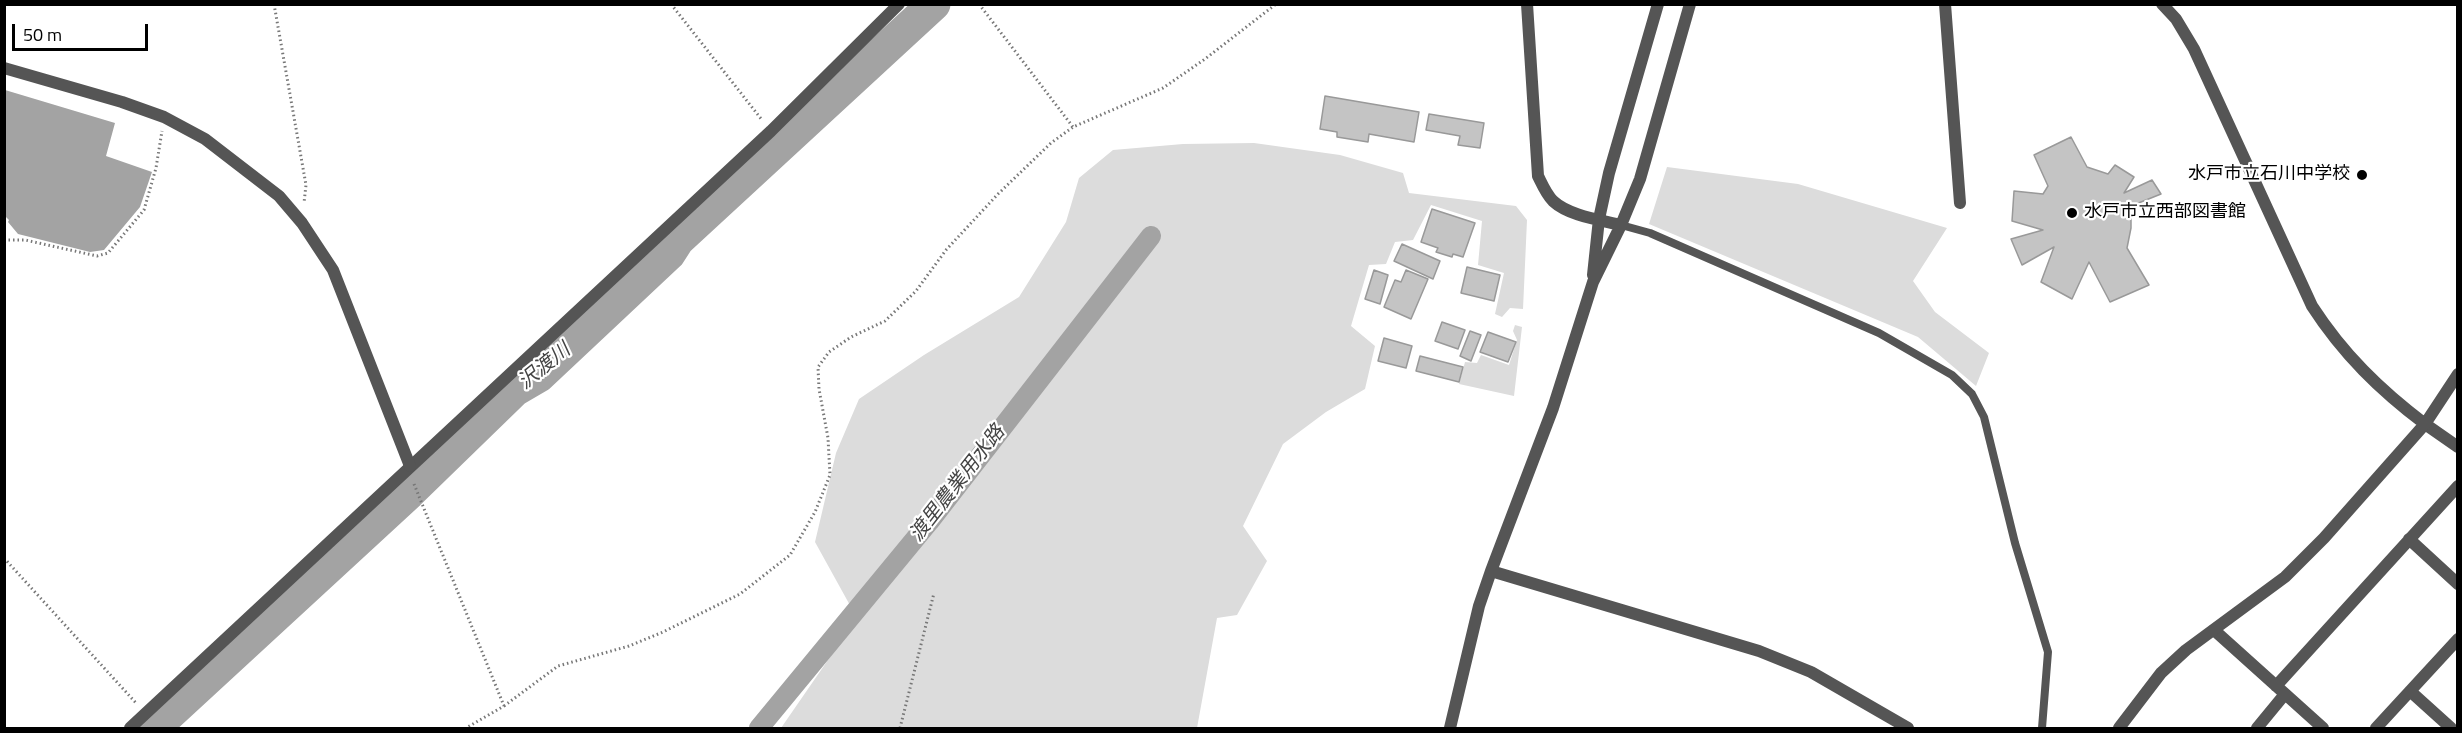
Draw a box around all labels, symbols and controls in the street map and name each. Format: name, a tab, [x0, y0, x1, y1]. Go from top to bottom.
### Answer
scale bar	[15, 12, 152, 50]
text: 50 m	[23, 21, 62, 48]
place label: 水戸市立石川中学校	[2188, 164, 2350, 186]
marker: 水戸市立石川中学校	[2355, 168, 2369, 182]
place label: 水戸市立西部図書館	[2084, 202, 2246, 224]
marker: 水戸市立西部図書館	[2065, 206, 2079, 220]
water label: 沢渡川	[514, 339, 576, 395]
water label: 渡里農業用水路	[905, 421, 1011, 547]

